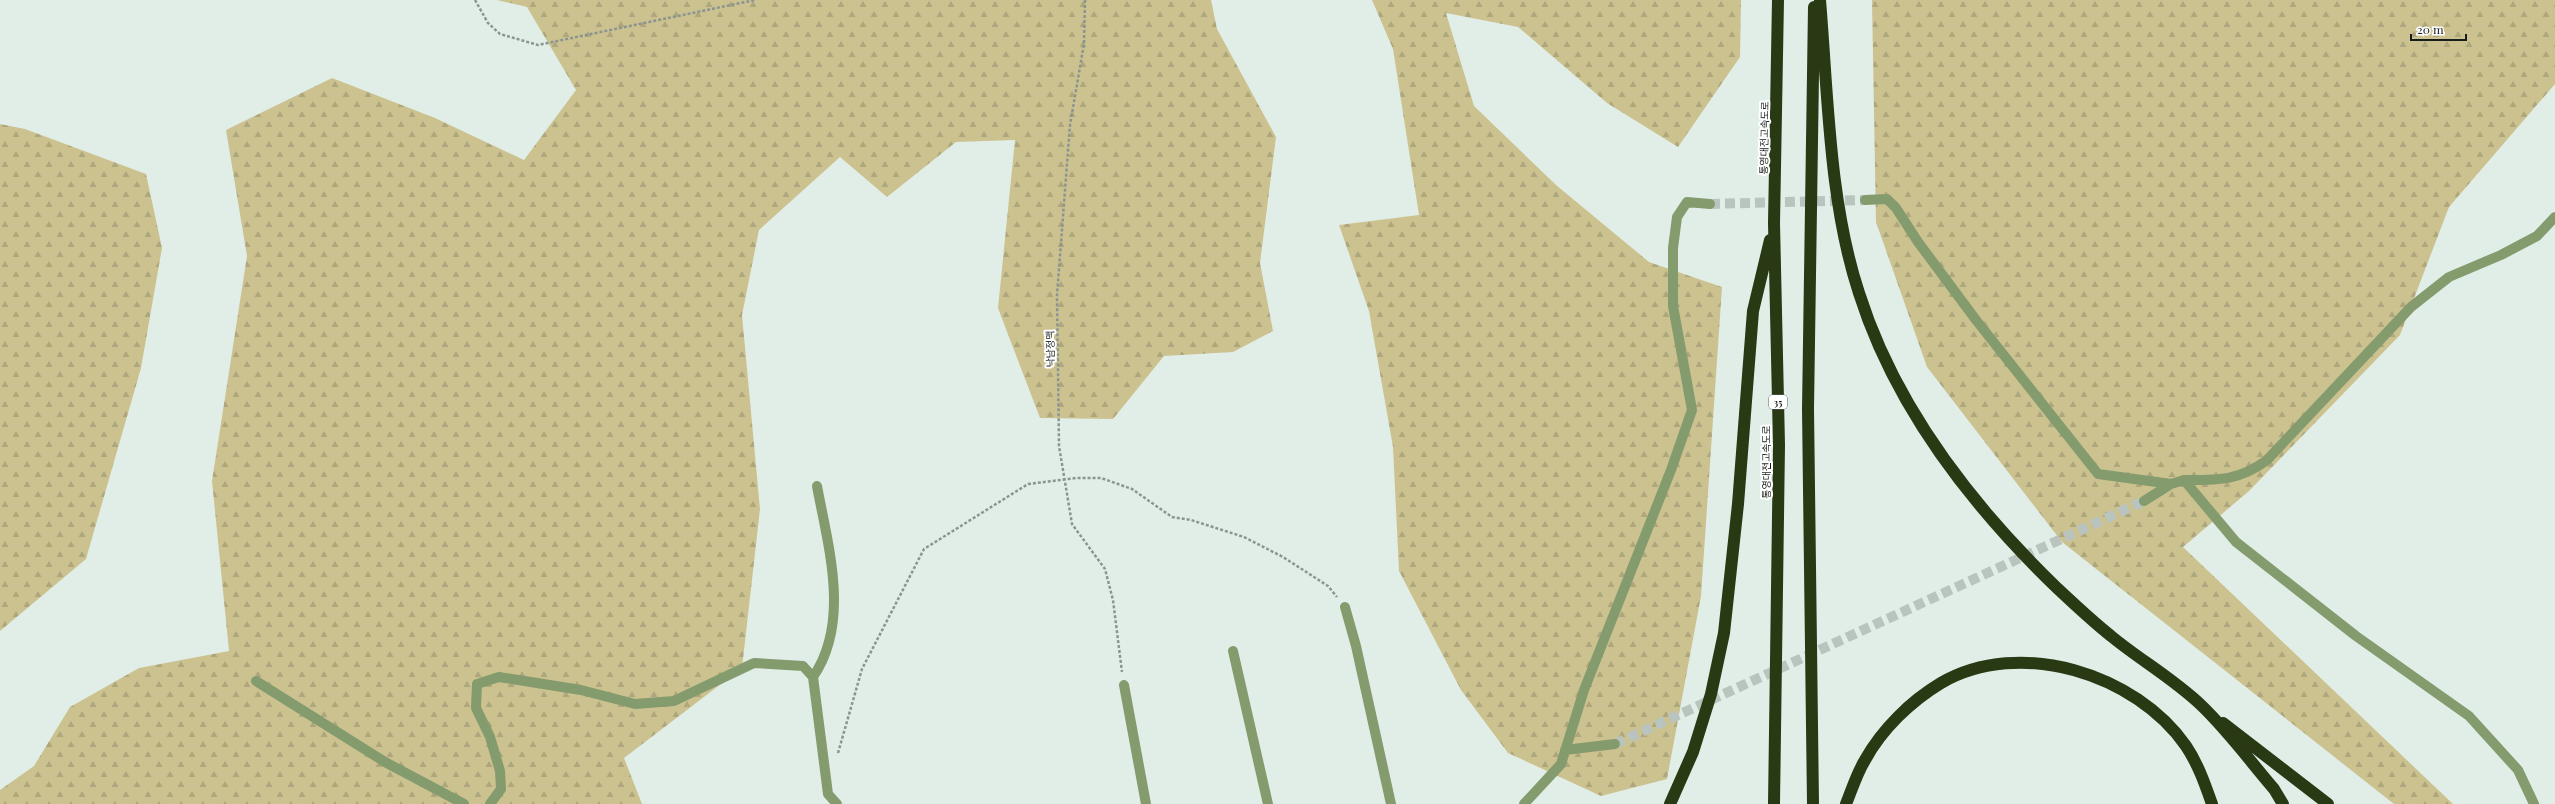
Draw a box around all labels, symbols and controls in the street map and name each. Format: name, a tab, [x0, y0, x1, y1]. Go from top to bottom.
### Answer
scale bar	[2411, 16, 2466, 42]
text: 20 m	[2417, 21, 2444, 37]
street label: 통영대전고속도로	[1756, 101, 1772, 175]
street label: 낙남정맥	[1043, 330, 1057, 368]
road number: 35	[1769, 395, 1787, 409]
street label: 통영대전고속도로	[1759, 425, 1773, 499]

